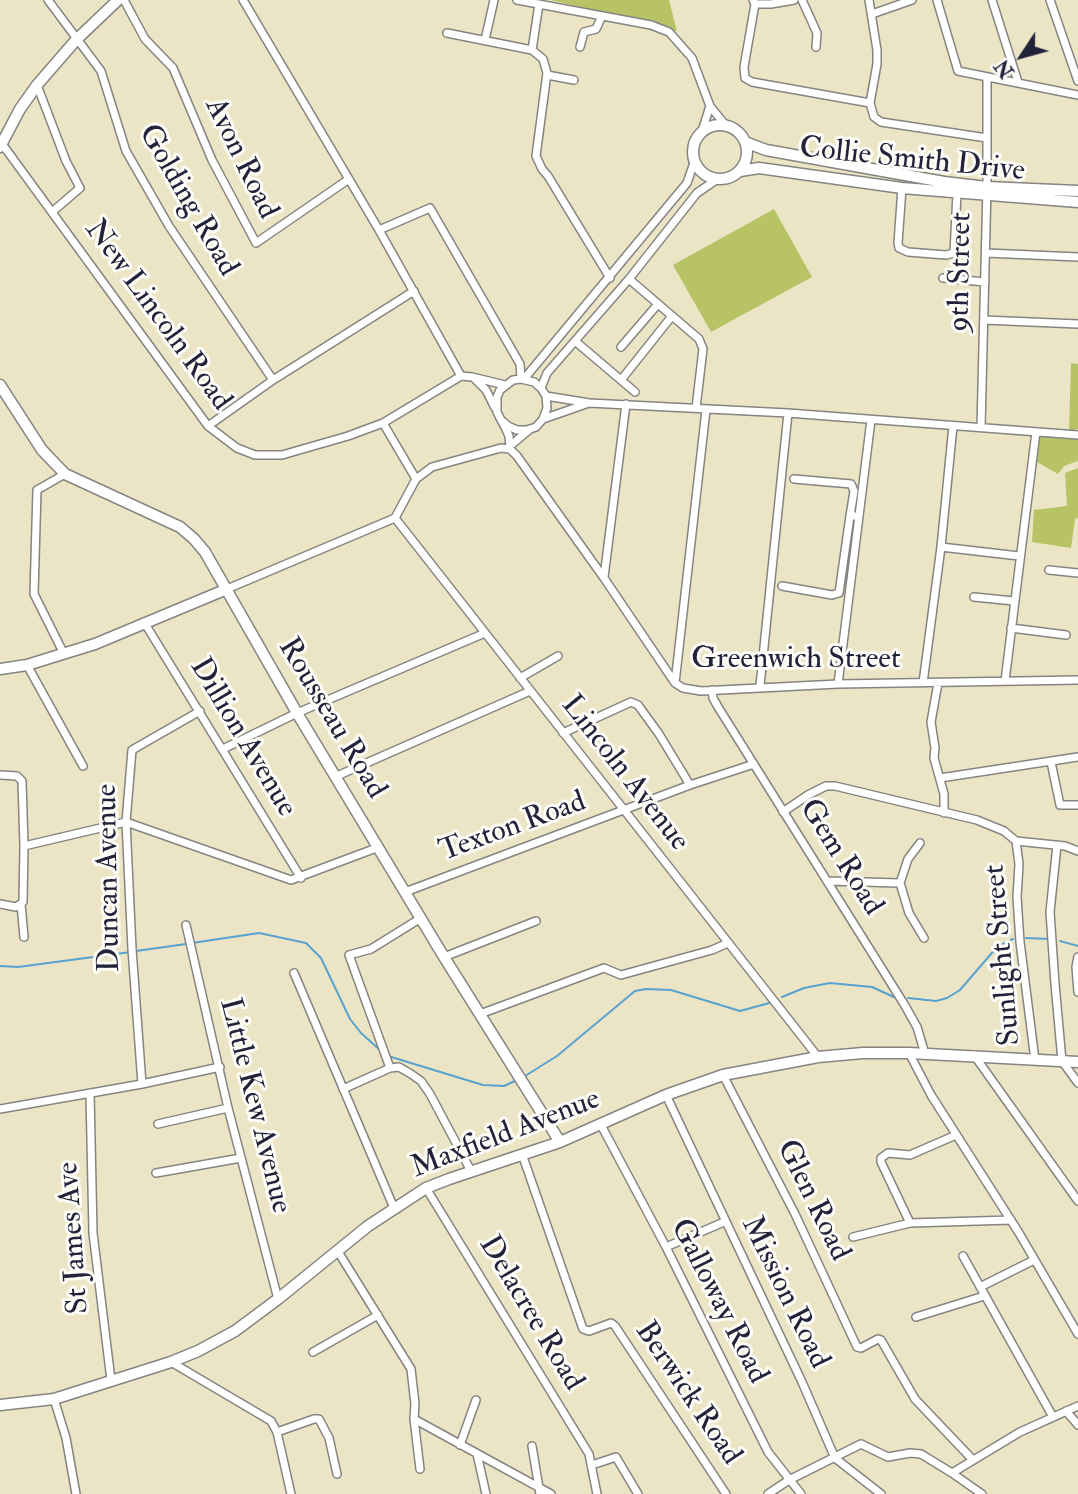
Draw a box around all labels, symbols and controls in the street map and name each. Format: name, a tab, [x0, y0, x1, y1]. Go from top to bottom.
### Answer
north arrow	[987, 21, 1057, 91]
text: N	[990, 54, 1020, 82]
street label: Avon Road	[195, 93, 285, 225]
street label: Golding Road	[129, 119, 245, 283]
street label: Collie Smith Drive	[797, 131, 1027, 191]
street label: 9th Street	[943, 212, 981, 332]
street label: New Lincoln Road	[76, 214, 238, 418]
street label: Rousseau Road	[269, 632, 393, 806]
street label: Greenwich Street	[691, 643, 901, 679]
street label: Dillion Avenue	[181, 652, 303, 824]
street label: Lincoln Avenue	[552, 689, 696, 859]
street label: Duncan Avenue	[90, 783, 130, 973]
street label: Texton Road	[435, 785, 591, 871]
street label: Gem Road	[790, 793, 890, 923]
street label: Sunlight Street	[978, 863, 1030, 1047]
street label: Little Kew Avenue	[210, 995, 298, 1217]
street label: Maxfield Avenue	[407, 1083, 605, 1187]
street label: Glen Road	[767, 1135, 857, 1267]
street label: St James Ave	[52, 1161, 98, 1315]
street label: Mission Road	[732, 1211, 836, 1375]
street label: Galloway Road	[661, 1214, 775, 1390]
street label: Delacree Road	[470, 1230, 590, 1398]
street label: Berwick Road	[626, 1315, 748, 1473]

